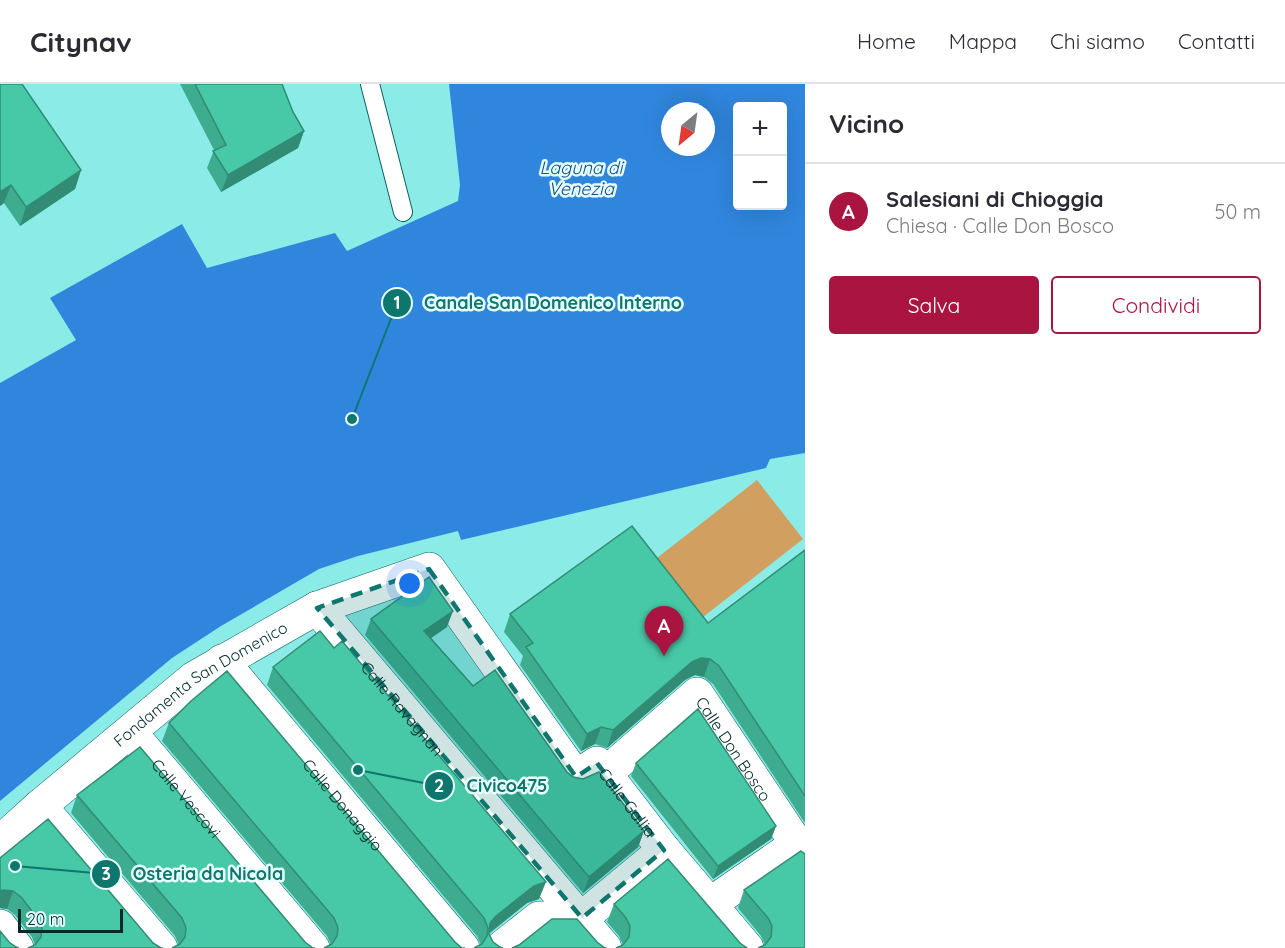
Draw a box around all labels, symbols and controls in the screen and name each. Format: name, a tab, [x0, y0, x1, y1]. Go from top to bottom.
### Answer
text: Citynav	[30, 24, 132, 59]
text: Home	[857, 28, 916, 54]
text: Mappa	[949, 28, 1017, 54]
text: Chi siamo	[1050, 28, 1145, 54]
text: Contatti	[1178, 28, 1255, 54]
north arrow	[661, 102, 715, 156]
map controls	[733, 102, 787, 210]
button: +	[733, 102, 787, 156]
text: Vicino	[829, 107, 904, 140]
water label: Laguna di Venezia	[540, 156, 625, 200]
button: −	[733, 156, 787, 210]
text: Salesiani di Chioggia	[886, 185, 1104, 213]
text: A	[842, 199, 855, 224]
text: 50 m	[1215, 199, 1261, 224]
text: Chiesa · Calle Don Bosco	[886, 213, 1114, 238]
button: Salva	[829, 276, 1039, 334]
button: Condividi	[1051, 276, 1261, 334]
callout: Canale San Domenico Interno	[382, 285, 694, 321]
text: 1	[393, 291, 401, 314]
text: Canale San Domenico Interno	[424, 291, 682, 314]
your location	[395, 569, 424, 598]
pin: A	[644, 606, 684, 656]
street label: Fondamenta San Domenico	[109, 617, 291, 751]
street label: Calle Ravagnan	[357, 657, 448, 760]
street label: Calle Don Bosco	[692, 693, 776, 805]
street label: Calle Vescovi	[147, 755, 225, 842]
street label: Calle Donaggio	[299, 755, 387, 855]
street label: Calle Gallia	[594, 764, 660, 841]
callout: Civico475	[424, 768, 559, 804]
text: 2	[434, 774, 444, 797]
text: Civico475	[467, 774, 547, 797]
callout: Osteria da Nicola	[91, 856, 295, 892]
text: 3	[101, 862, 111, 885]
text: Osteria da Nicola	[133, 862, 283, 885]
scale bar	[18, 906, 123, 934]
text: 20 m	[27, 909, 64, 929]

